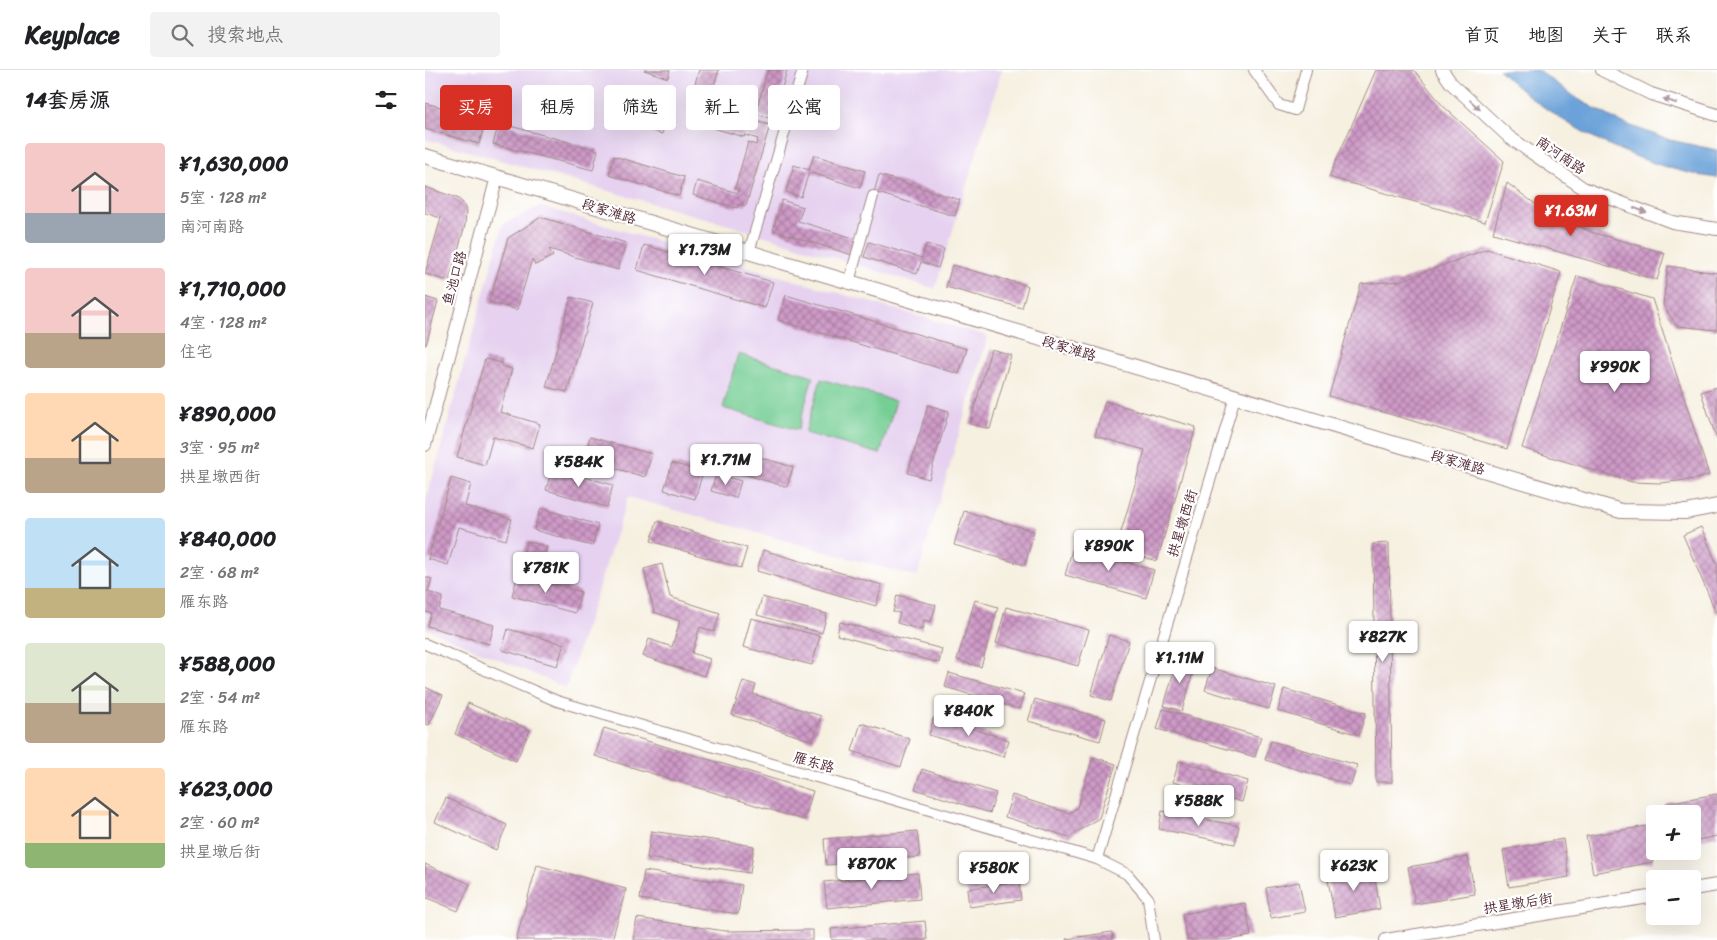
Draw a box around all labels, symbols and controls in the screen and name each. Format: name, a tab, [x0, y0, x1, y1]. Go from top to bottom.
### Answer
search box	[150, 12, 500, 57]
text: Keyplace	[25, 14, 120, 56]
text: 搜索地点	[208, 18, 284, 51]
text: 首页	[1464, 19, 1500, 51]
text: 地图	[1528, 19, 1564, 51]
text: 关于	[1592, 19, 1628, 51]
text: 联系	[1656, 19, 1692, 51]
icon: search	[168, 21, 196, 49]
text: 14套房源	[25, 81, 110, 119]
chip: 买房	[440, 85, 512, 130]
chip: 租房	[522, 85, 594, 130]
chip: 筛选	[604, 85, 676, 130]
chip: 新上	[686, 85, 758, 130]
chip: 公寓	[768, 85, 840, 130]
icon: filters	[372, 86, 400, 114]
one-way arrow	[1663, 97, 1678, 104]
one-way arrow	[1469, 99, 1481, 111]
street label: 南河南路	[1531, 129, 1591, 181]
text: ¥1,630,000	[180, 145, 289, 183]
icon: home	[65, 163, 125, 223]
text: 5室 · 128 m²	[180, 183, 267, 212]
street label: 段家滩路	[578, 191, 639, 232]
pin: ¥1.63M	[1530, 194, 1612, 237]
text: ¥1.63M	[1545, 196, 1597, 225]
one-way arrow	[1633, 207, 1648, 214]
text: 南河南路	[180, 212, 244, 241]
pin: ¥1.73M	[664, 234, 746, 276]
text: ¥1.73M	[679, 235, 731, 264]
street label: 鱼池口路	[435, 248, 474, 308]
text: ¥1,710,000	[180, 270, 286, 308]
icon: home	[65, 288, 125, 348]
text: 4室 · 128 m²	[180, 308, 267, 337]
street label: 段家滩路	[1038, 328, 1099, 369]
text: 住宅	[180, 337, 212, 366]
pin: ¥990K	[1580, 350, 1650, 393]
text: ¥990K	[1591, 352, 1639, 381]
text: ¥890,000	[180, 395, 276, 433]
icon: home	[65, 413, 125, 473]
text: 3室 · 95 m²	[180, 433, 260, 462]
street label: 段家滩路	[1428, 443, 1488, 482]
pin: ¥1.71M	[685, 444, 767, 486]
text: ¥1.71M	[701, 445, 751, 474]
pin: ¥584K	[544, 446, 614, 488]
text: ¥584K	[555, 447, 603, 476]
text: 拱星墩西街	[180, 462, 260, 491]
street label: 拱星墩西街	[1160, 486, 1205, 560]
text: ¥840,000	[180, 520, 276, 558]
pin: ¥890K	[1074, 530, 1144, 572]
text: ¥890K	[1085, 531, 1133, 560]
icon: home	[65, 538, 125, 598]
pin: ¥781K	[511, 552, 581, 594]
text: ¥781K	[524, 553, 568, 582]
text: 2室 · 68 m²	[180, 558, 259, 587]
text: 雁东路	[180, 587, 228, 616]
pin: ¥827K	[1348, 620, 1418, 663]
text: ¥827K	[1360, 622, 1406, 651]
pin: ¥1.11M	[1139, 642, 1221, 684]
text: ¥1.11M	[1156, 643, 1204, 672]
text: ¥588,000	[180, 645, 275, 683]
icon: home	[65, 663, 125, 723]
text: 2室 · 54 m²	[180, 683, 260, 712]
pin: ¥840K	[934, 694, 1004, 737]
text: ¥840K	[945, 696, 993, 725]
text: 雁东路	[180, 712, 228, 741]
street label: 雁东路	[790, 745, 837, 780]
text: ¥623,000	[180, 770, 273, 808]
pin: ¥588K	[1164, 784, 1234, 827]
text: ¥588K	[1175, 786, 1223, 815]
icon: home	[65, 788, 125, 848]
map controls	[1646, 805, 1701, 925]
button: +	[1646, 805, 1701, 860]
text: 2室 · 60 m²	[180, 808, 260, 837]
text: 拱星墩后街	[180, 837, 260, 866]
pin: ¥870K	[837, 848, 907, 890]
text: ¥870K	[848, 849, 896, 878]
pin: ¥623K	[1319, 850, 1389, 892]
text: ¥623K	[1331, 851, 1377, 880]
pin: ¥580K	[959, 852, 1029, 894]
text: ¥580K	[970, 853, 1018, 882]
button: −	[1646, 870, 1701, 925]
street label: 拱星墩后街	[1482, 886, 1555, 921]

